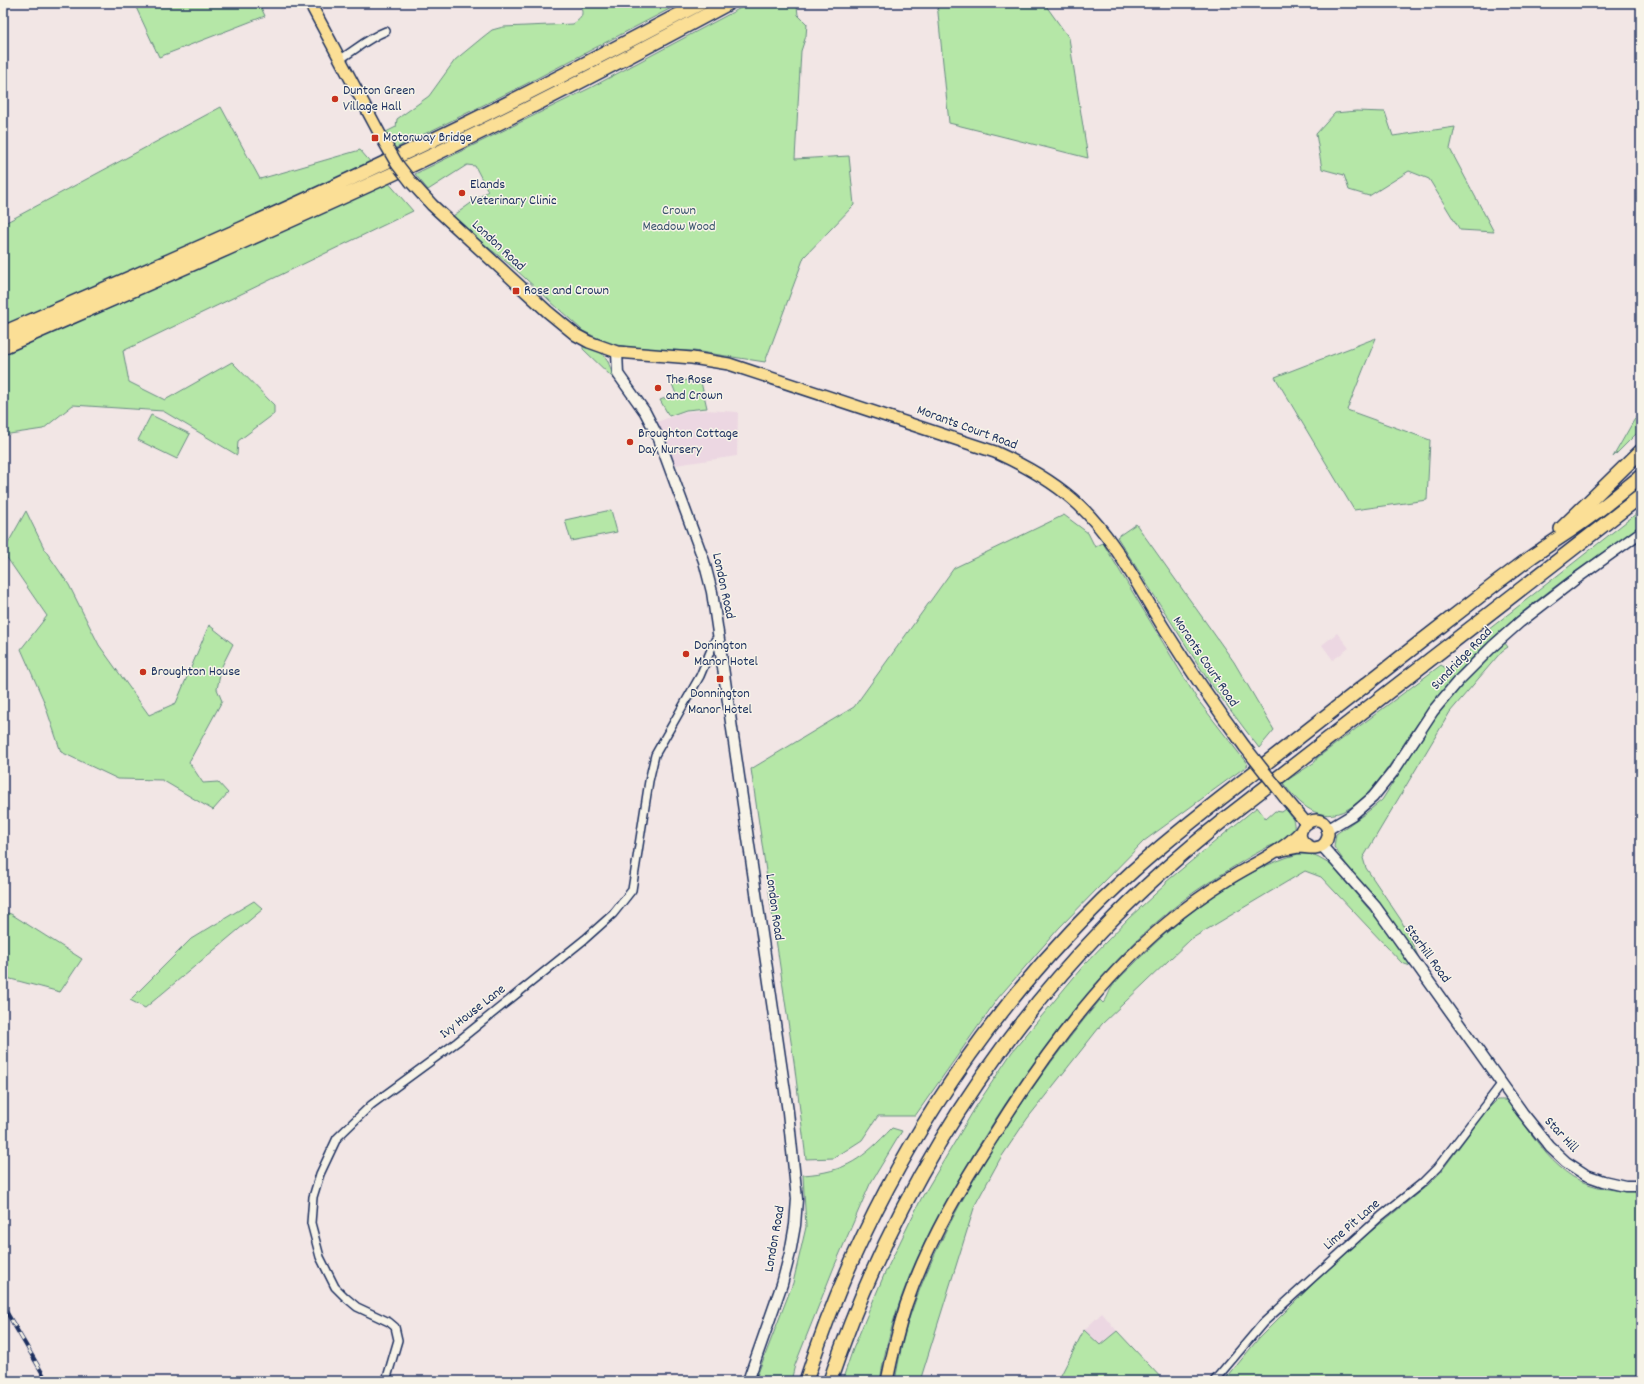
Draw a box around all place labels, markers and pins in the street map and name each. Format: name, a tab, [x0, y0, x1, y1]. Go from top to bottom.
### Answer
place label: Dunton Green Village Hall	[343, 81, 415, 117]
marker: Dunton Green Village Hall	[330, 94, 340, 104]
place label: Motorway Bridge	[383, 128, 472, 148]
marker: Motorway Bridge	[370, 133, 380, 143]
place label: Elands Veterinary Clinic	[470, 175, 557, 211]
marker: Elands Veterinary Clinic	[457, 188, 467, 198]
place label: Rose and Crown	[524, 281, 609, 301]
marker: Rose and Crown	[511, 286, 521, 296]
place label: The Rose and Crown	[666, 370, 723, 406]
marker: The Rose and Crown	[653, 383, 663, 393]
place label: Broughton Cottage Day Nursery	[638, 424, 738, 460]
marker: Broughton Cottage Day Nursery	[625, 437, 635, 447]
place label: Donington Manor Hotel	[694, 636, 759, 672]
marker: Donington Manor Hotel	[681, 649, 691, 659]
place label: Broughton House	[151, 662, 240, 682]
marker: Broughton House	[138, 667, 148, 677]
marker: Donnington Manor Hotel	[715, 674, 725, 684]
place label: Donnington Manor Hotel	[688, 684, 753, 720]

